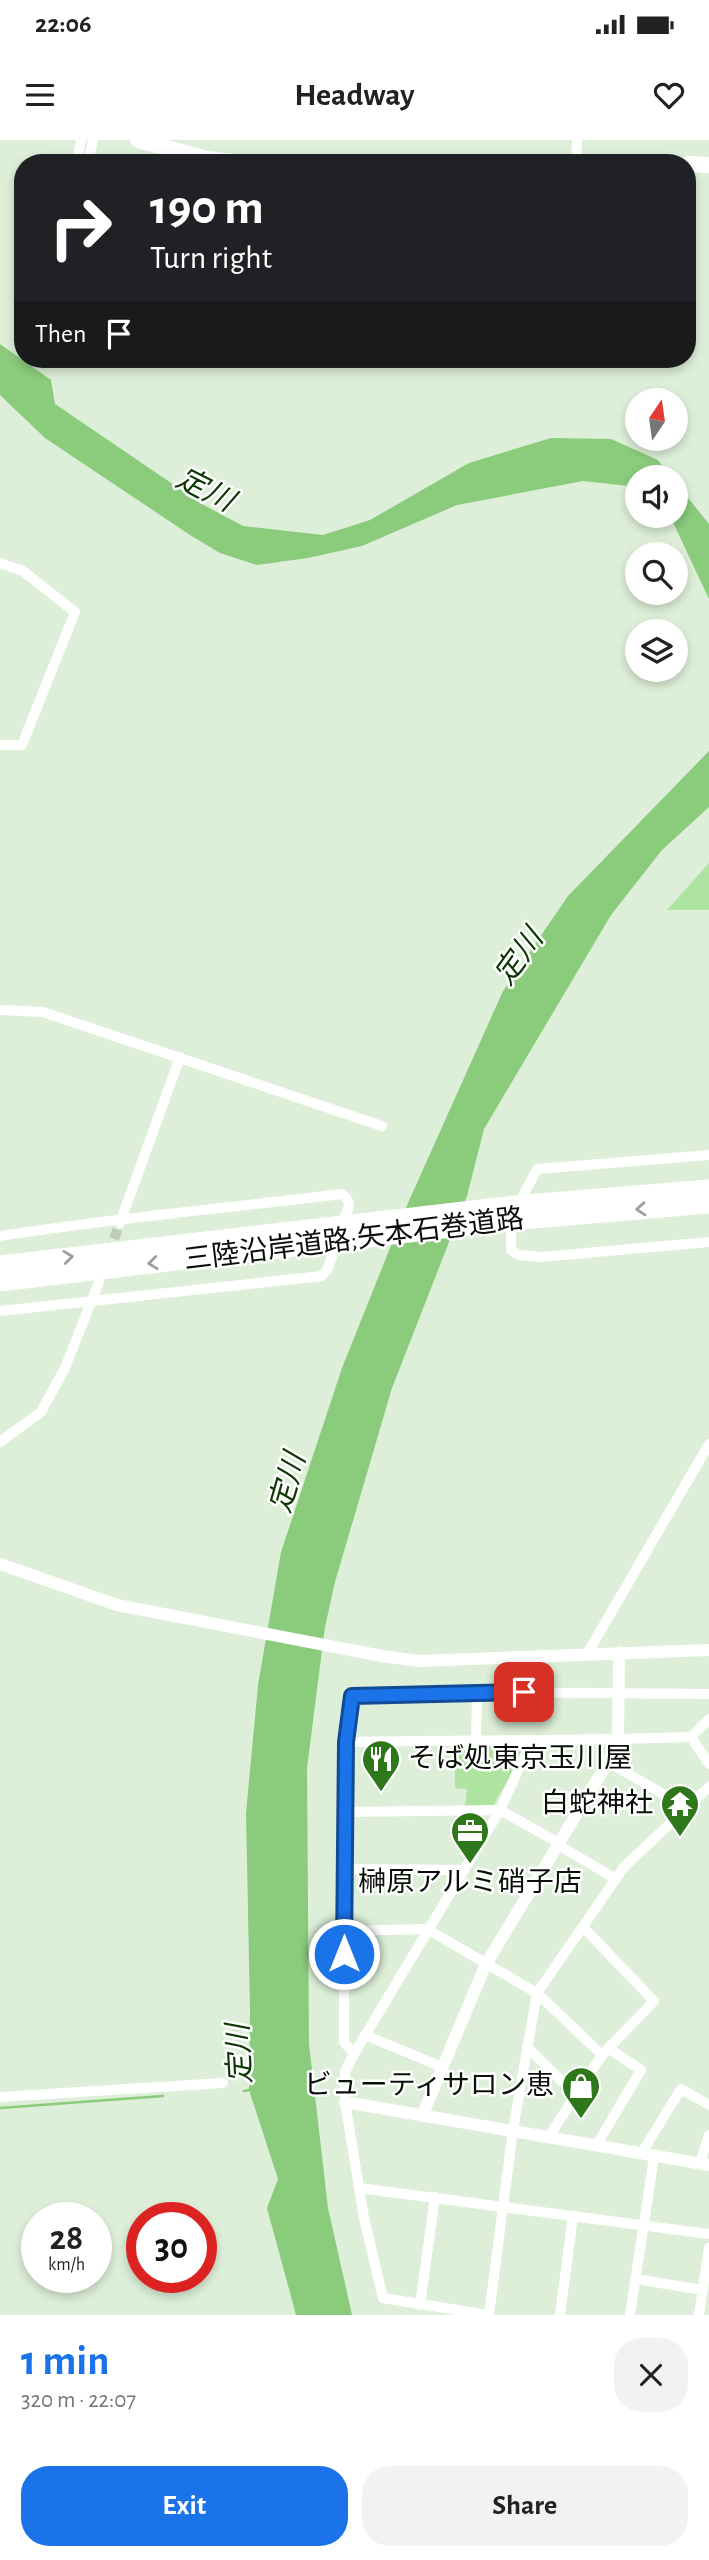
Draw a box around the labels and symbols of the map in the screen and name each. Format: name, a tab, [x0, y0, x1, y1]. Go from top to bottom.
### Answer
north arrow	[625, 388, 688, 452]
water label: 定川	[171, 461, 242, 518]
water label: 定川	[488, 920, 551, 990]
one-way arrow	[635, 1202, 646, 1217]
street label: 三陸沿岸道路;矢本石巻道路	[182, 1203, 526, 1275]
one-way arrow	[63, 1250, 74, 1265]
one-way arrow	[147, 1256, 159, 1271]
water label: 定川	[263, 1447, 312, 1516]
pin	[494, 1662, 554, 1722]
restaurant icon: そば処東京玉川屋	[360, 1738, 402, 1793]
place label: そば処東京玉川屋	[408, 1743, 632, 1773]
temple icon: 白蛇神社	[659, 1783, 701, 1838]
place label: 白蛇神社	[541, 1788, 653, 1818]
office icon: 榊原アルミ硝子店	[449, 1810, 491, 1865]
place label: 榊原アルミ硝子店	[358, 1867, 582, 1897]
position arrow	[307, 1917, 381, 1991]
water label: 定川	[221, 2020, 257, 2085]
shop icon: ビューティサロン恵	[560, 2065, 602, 2120]
place label: ビューティサロン恵	[304, 2070, 554, 2100]
speed limit sign: 30	[126, 2202, 217, 2293]

